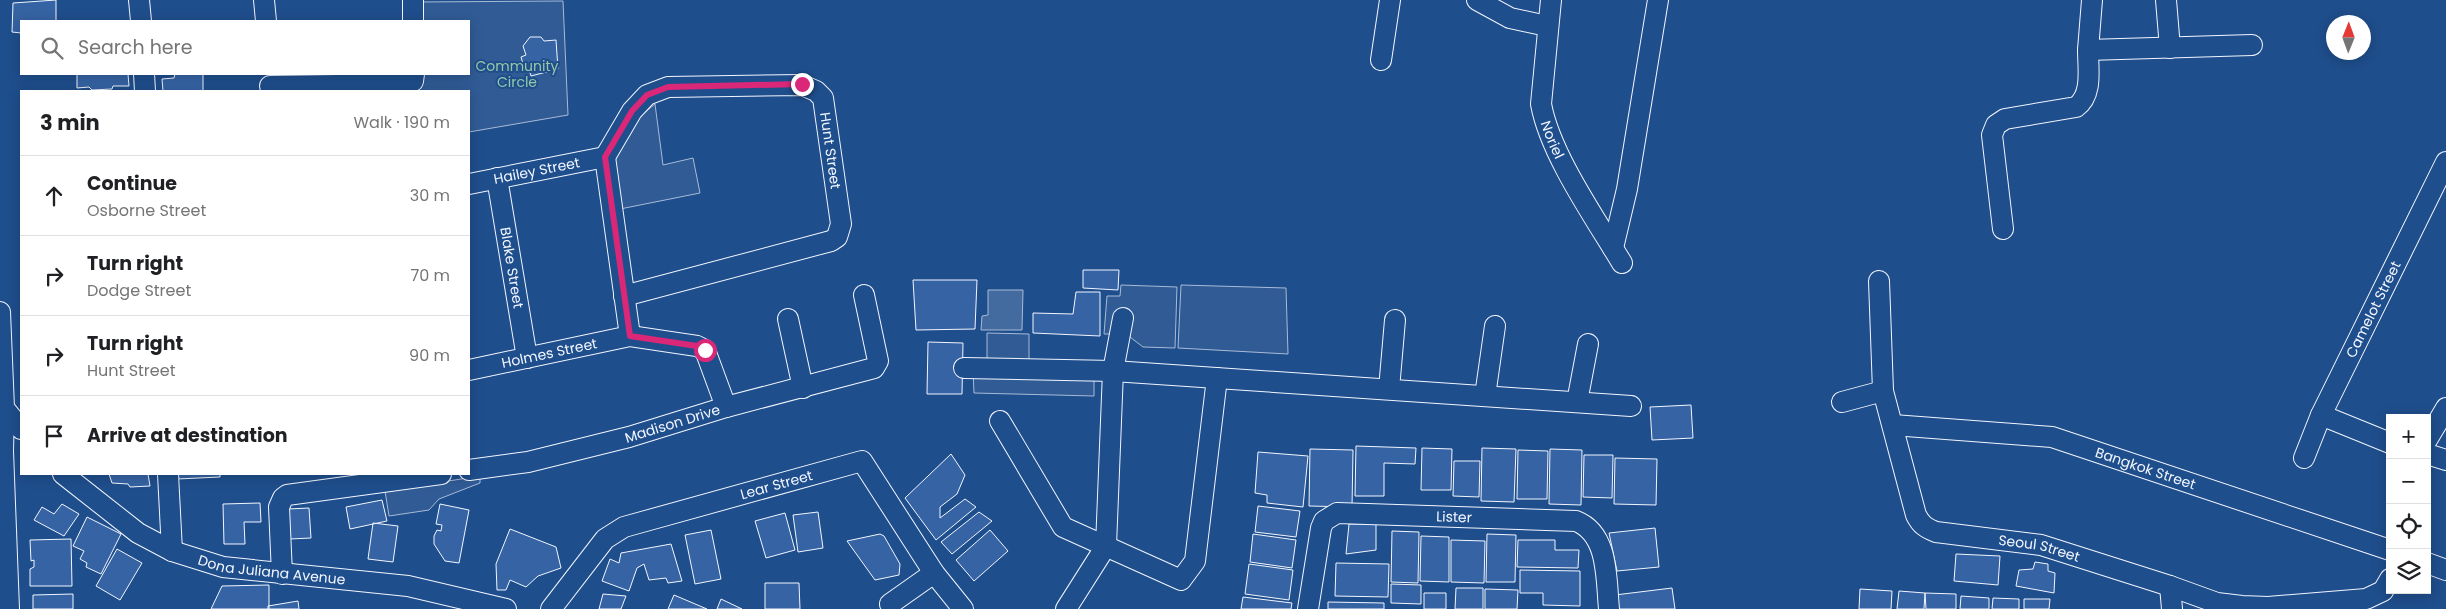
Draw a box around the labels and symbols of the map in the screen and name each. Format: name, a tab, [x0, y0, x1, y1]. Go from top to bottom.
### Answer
north arrow	[2326, 15, 2371, 60]
park label: Community Circle	[476, 56, 559, 92]
route end	[791, 73, 814, 96]
street label: Hunt Street	[815, 111, 846, 190]
street label: Noriel	[1536, 118, 1569, 162]
street label: Hailey Street	[492, 152, 582, 189]
street label: Blake Street	[495, 226, 529, 310]
street label: Camelot Street	[2341, 258, 2406, 361]
street label: Holmes Street	[500, 333, 599, 373]
route start	[694, 339, 717, 362]
street label: Madison Drive	[622, 399, 723, 448]
street label: Bangkok Street	[2093, 442, 2198, 494]
street label: Lear Street	[738, 465, 815, 504]
street label: Lister	[1436, 506, 1472, 528]
street label: Seoul Street	[1997, 530, 2082, 567]
street label: Dona Juliana Avenue	[196, 550, 347, 590]

